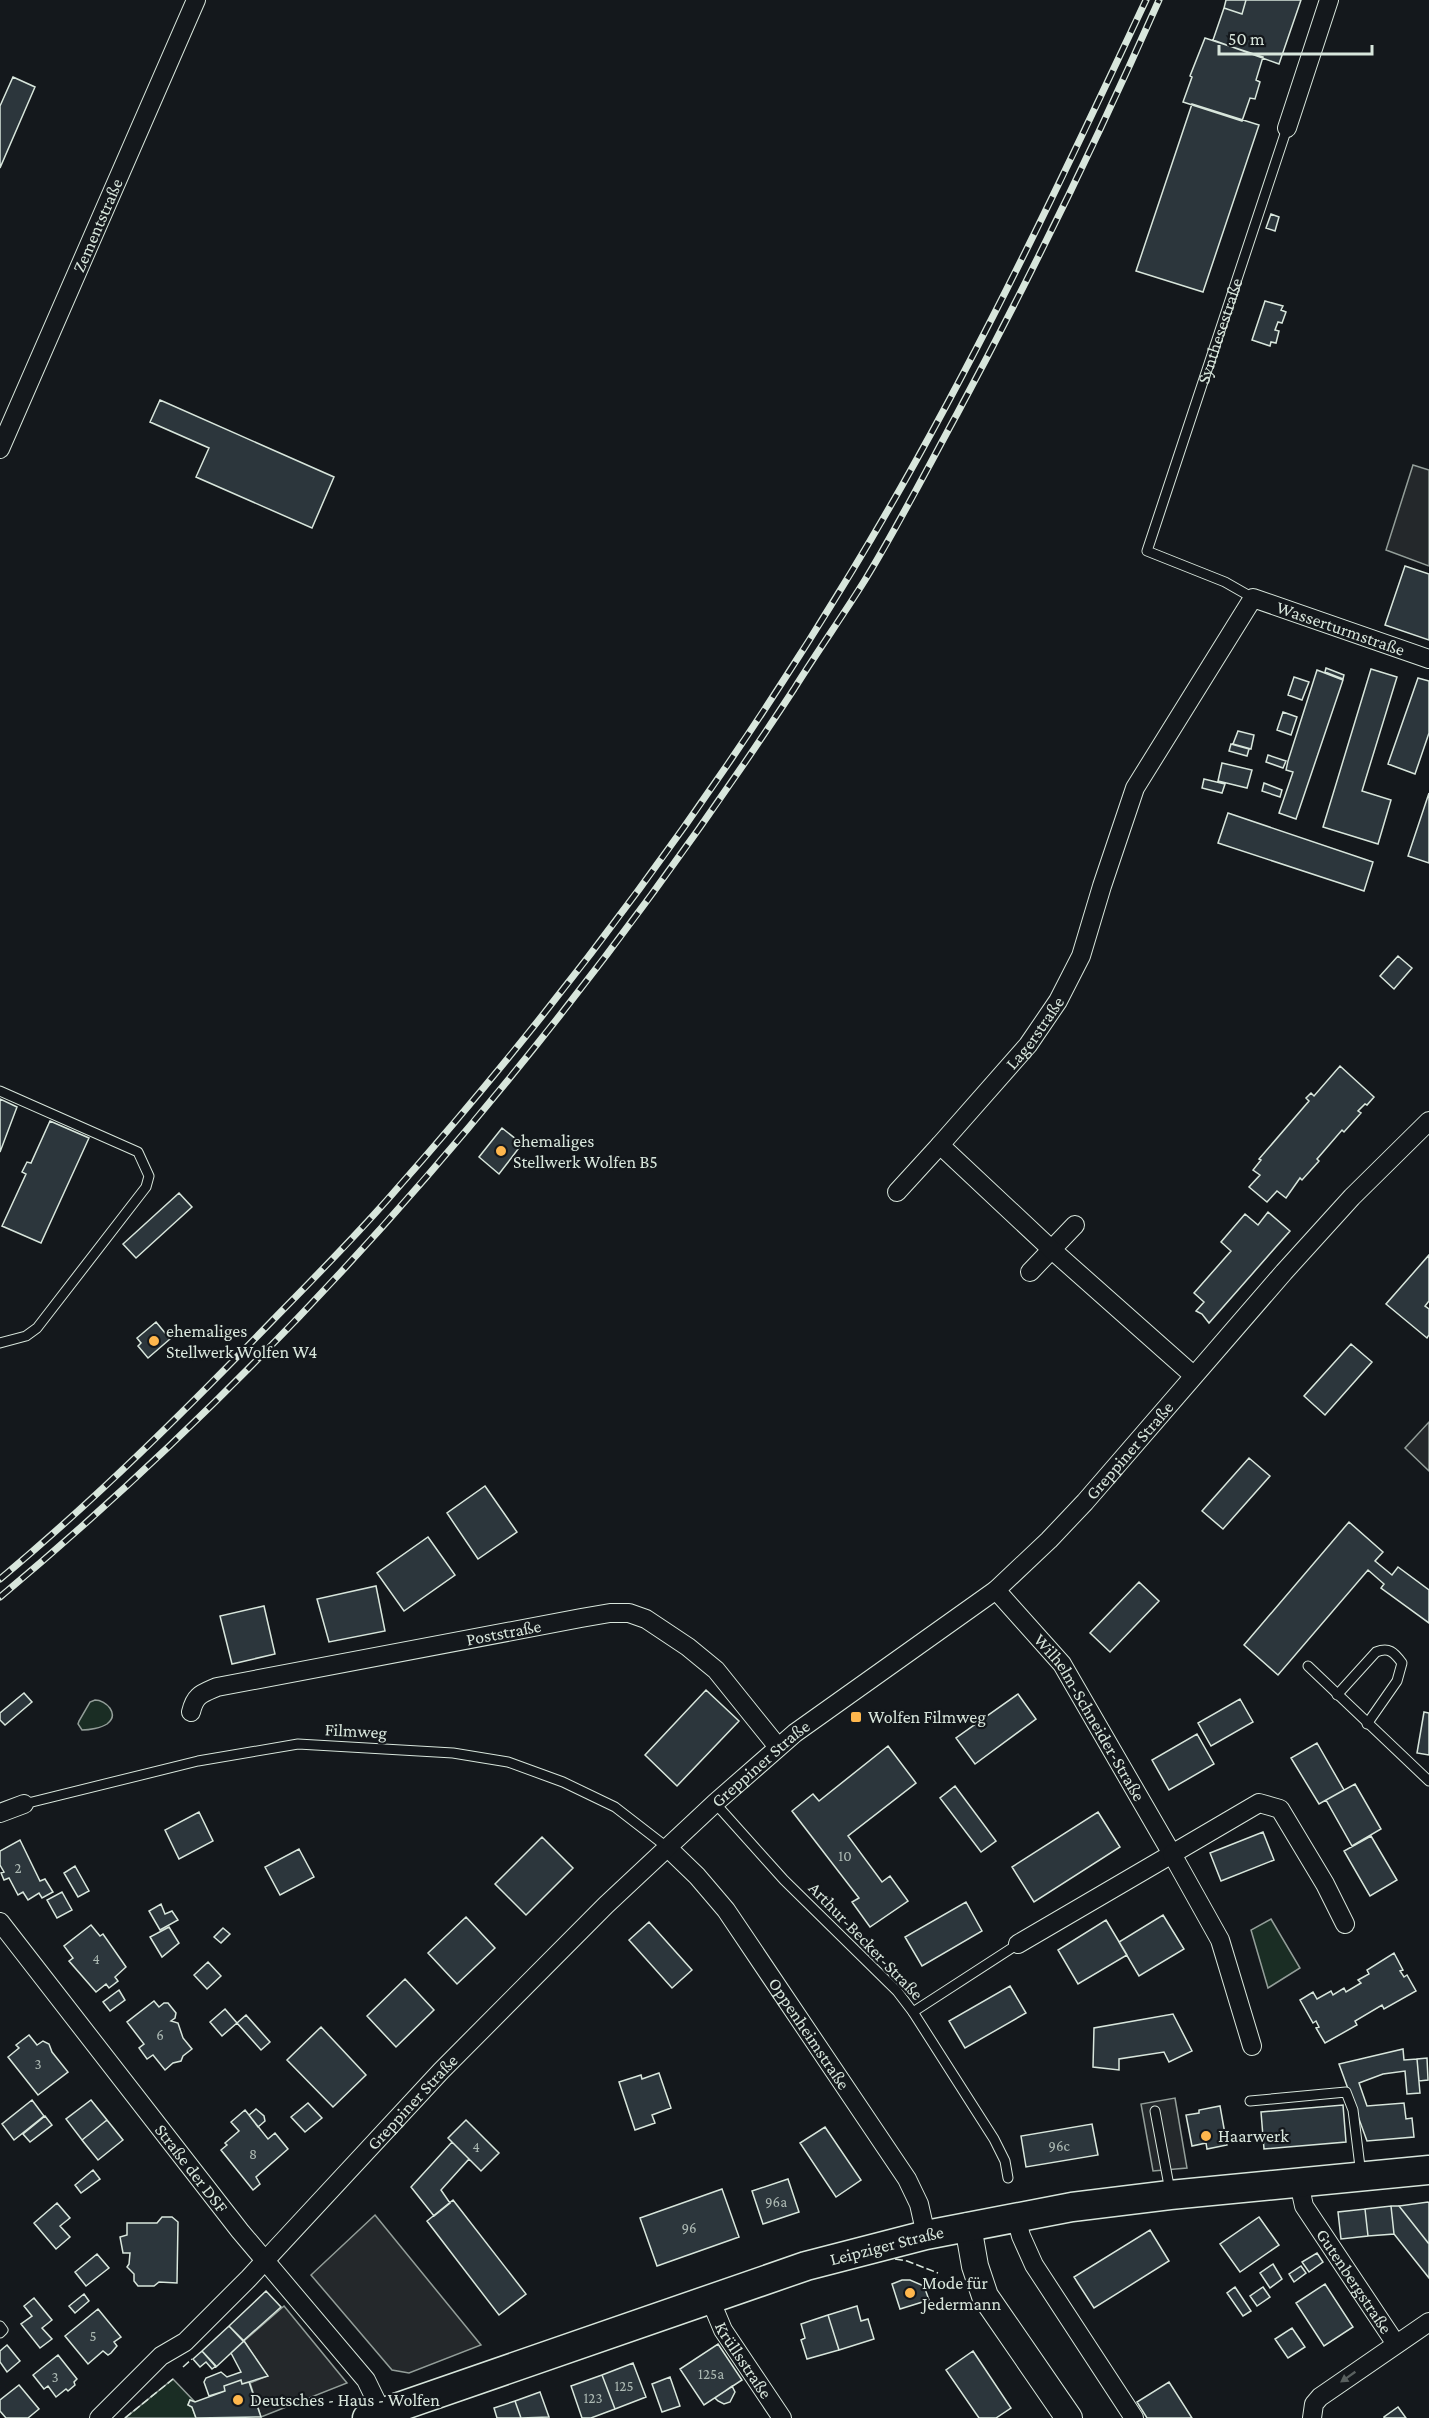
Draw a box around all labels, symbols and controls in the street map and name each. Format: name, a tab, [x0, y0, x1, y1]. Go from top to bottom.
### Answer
scale bar	[1219, 18, 1372, 56]
text: 50 m	[1228, 29, 1265, 49]
street label: Zementstraße	[68, 175, 127, 275]
street label: Synthesestraße	[1193, 275, 1247, 386]
street label: Wasserturmstraße	[1274, 597, 1408, 660]
street label: Lagerstraße	[1001, 993, 1068, 1073]
place label: ehemaliges Stellwerk Wolfen B5	[513, 1131, 658, 1172]
marker: ehemaliges Stellwerk Wolfen B5	[494, 1144, 508, 1158]
place label: ehemaliges Stellwerk Wolfen W4	[166, 1321, 318, 1362]
marker: ehemaliges Stellwerk Wolfen W4	[147, 1334, 161, 1348]
street label: Greppiner Straße	[1082, 1397, 1177, 1504]
street label: Poststraße	[464, 1616, 543, 1650]
street label: Wilhelm-Schneider-Straße	[1030, 1630, 1149, 1805]
place label: Wolfen Filmweg	[868, 1707, 986, 1727]
marker: Wolfen Filmweg	[849, 1710, 863, 1724]
street label: Greppiner Straße	[708, 1716, 814, 1811]
street label: Filmweg	[324, 1719, 388, 1743]
house number: 10	[838, 1848, 852, 1864]
house number: 2	[14, 1860, 22, 1876]
street label: Arthur-Becker-Straße	[805, 1878, 927, 2004]
house number: 4	[92, 1951, 100, 1967]
street label: Oppenheimstraße	[764, 1974, 854, 2094]
house number: 6	[156, 2027, 164, 2043]
street label: Greppiner Straße	[363, 2050, 462, 2154]
house number: 3	[34, 2056, 42, 2072]
street label: Straße der DSF	[151, 2120, 232, 2217]
place label: Haarwerk	[1218, 2126, 1289, 2146]
marker: Haarwerk	[1199, 2129, 1213, 2143]
house number: 96c	[1048, 2138, 1071, 2154]
house number: 4	[472, 2139, 480, 2155]
house number: 8	[249, 2146, 257, 2162]
house number: 96a	[765, 2194, 787, 2210]
house number: 96	[681, 2220, 697, 2236]
street label: Leipziger Straße	[828, 2222, 945, 2269]
street label: Gutenbergstraße	[1312, 2225, 1396, 2337]
place label: Mode für Jedermann	[920, 2273, 1001, 2314]
marker: Mode für Jedermann	[903, 2286, 917, 2300]
street label: Krüllsstraße	[711, 2319, 776, 2402]
house number: 5	[89, 2328, 97, 2344]
house number: 125a	[698, 2366, 724, 2382]
house number: 3	[51, 2369, 59, 2385]
one-way arrow	[1341, 2371, 1357, 2383]
house number: 125	[614, 2378, 634, 2394]
place label: Deutsches - Haus - Wolfen	[250, 2390, 440, 2410]
house number: 123	[583, 2390, 603, 2406]
marker: Deutsches - Haus - Wolfen	[231, 2393, 245, 2407]

